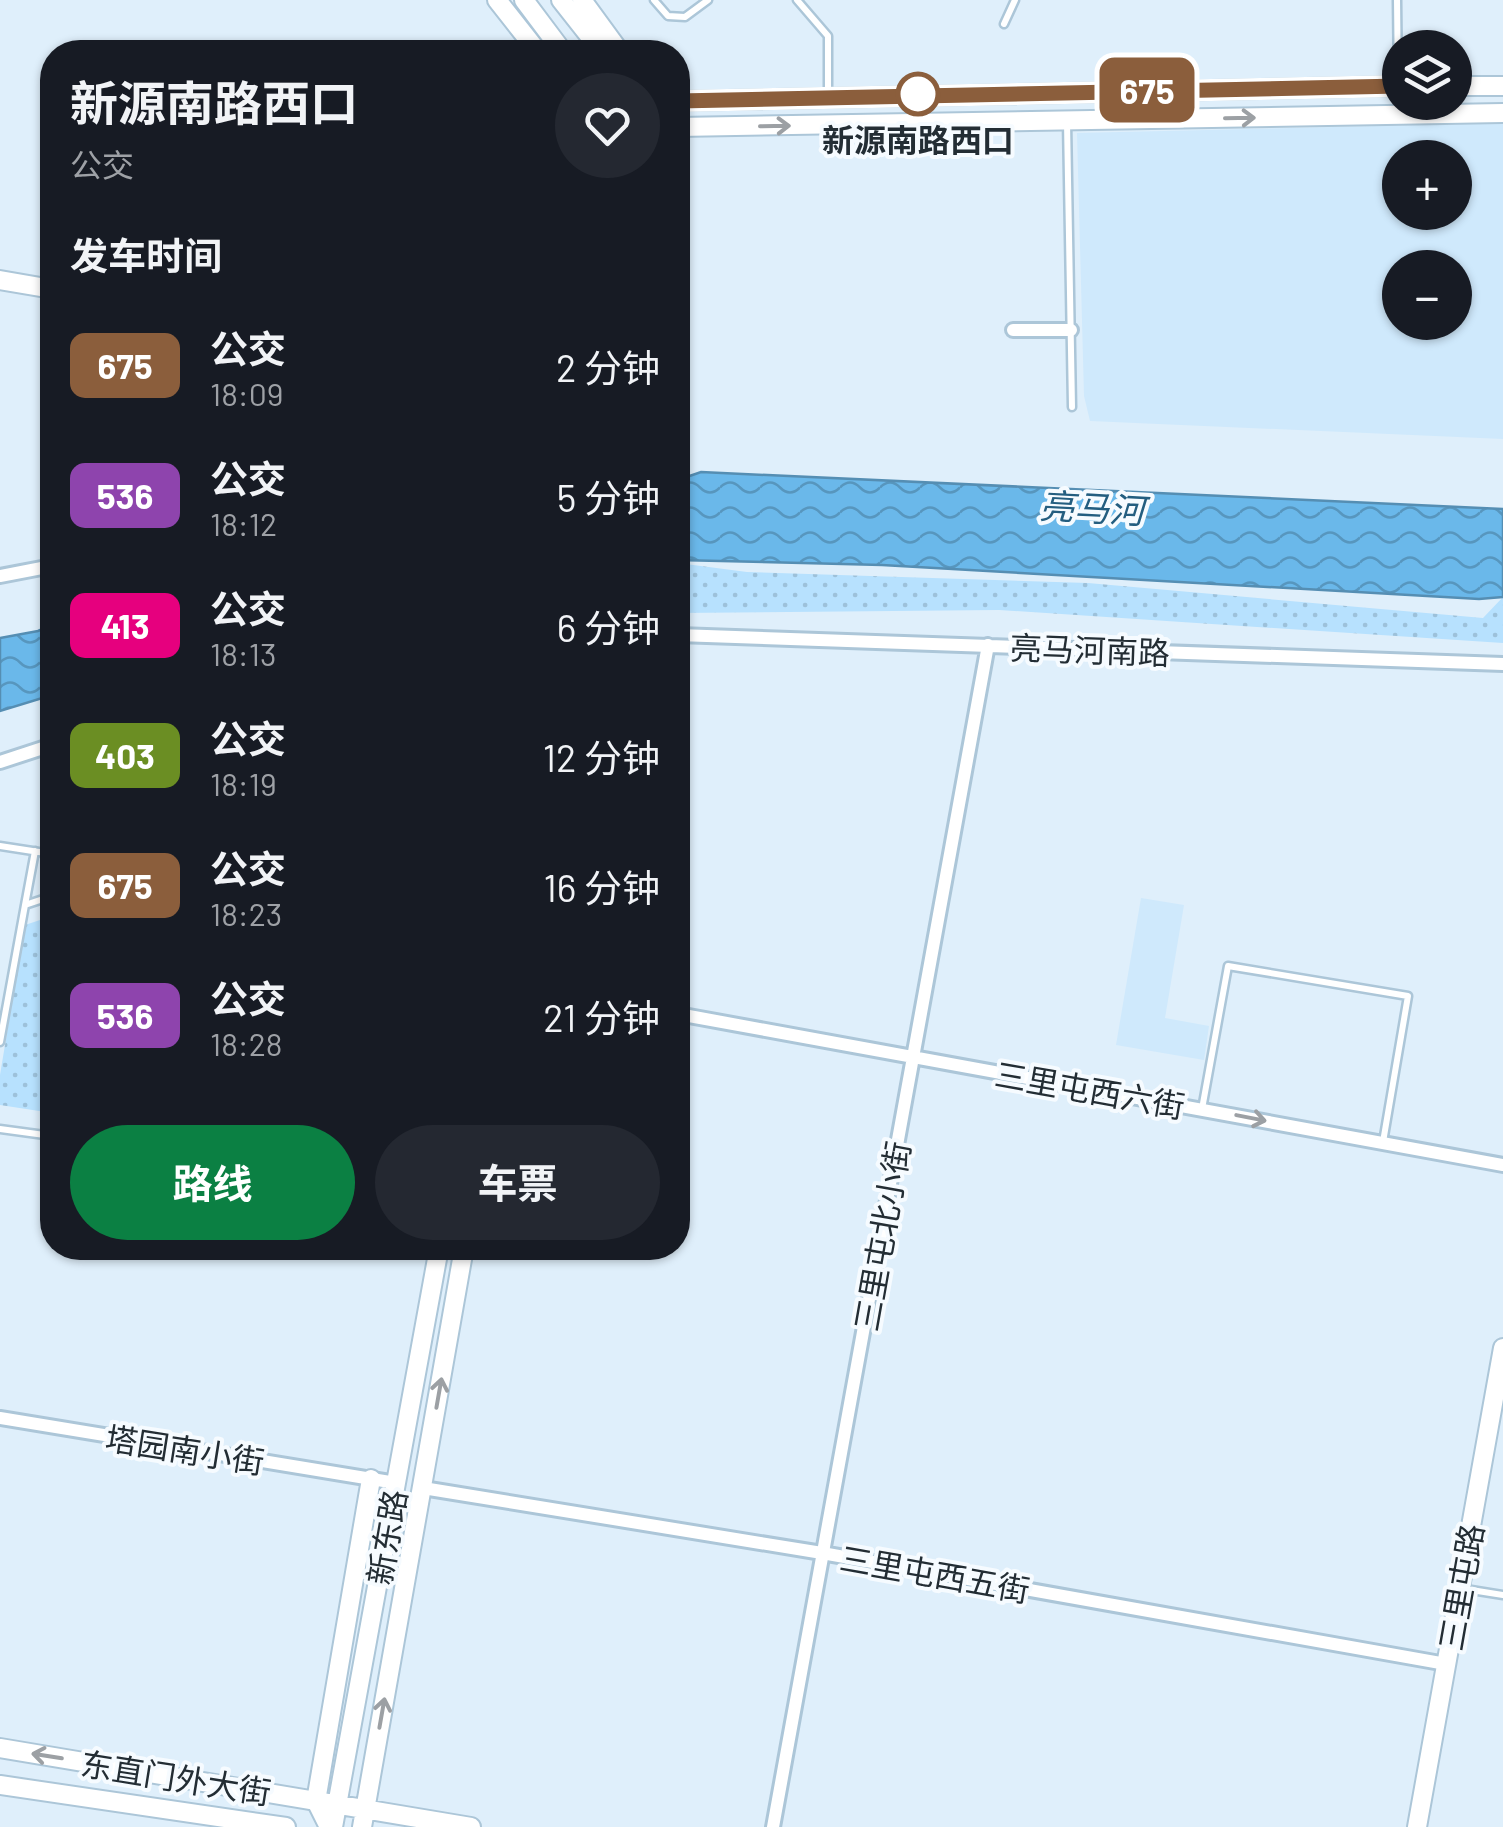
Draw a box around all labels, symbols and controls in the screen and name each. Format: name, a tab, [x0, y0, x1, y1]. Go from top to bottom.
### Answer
map controls	[1382, 30, 1472, 340]
button: layers	[1382, 30, 1472, 120]
line badge: 675	[1090, 58, 1204, 122]
text: 675	[1119, 69, 1175, 111]
text: 新源南路西口	[70, 73, 358, 131]
button: heart	[555, 73, 660, 178]
marker: 新源南路西口	[897, 73, 939, 115]
one-way arrow	[1222, 108, 1255, 128]
one-way arrow	[758, 116, 790, 135]
place label: 新源南路西口	[822, 120, 1014, 158]
button: +	[1382, 140, 1472, 230]
text: 公交	[70, 145, 134, 183]
text: 发车时间	[70, 232, 222, 278]
button: −	[1382, 250, 1472, 340]
text: 公交	[210, 325, 286, 371]
text: 675	[97, 344, 153, 386]
text: 2 分钟	[556, 344, 660, 390]
text: 18:09	[210, 374, 283, 412]
text: 公交	[210, 455, 286, 501]
text: 536	[97, 474, 153, 516]
text: 5 分钟	[557, 474, 660, 520]
water label: 亮马河	[1038, 483, 1152, 531]
text: 18:12	[210, 504, 277, 542]
text: 公交	[210, 585, 286, 631]
text: 413	[100, 604, 150, 646]
text: 6 分钟	[557, 604, 660, 650]
street label: 亮马河南路	[1009, 627, 1171, 671]
text: 18:13	[210, 634, 276, 672]
text: 公交	[210, 715, 286, 761]
text: 403	[95, 734, 155, 776]
text: 12 分钟	[543, 734, 660, 780]
text: 18:19	[210, 764, 277, 802]
text: 公交	[210, 845, 286, 891]
text: 675	[97, 864, 153, 906]
text: 16 分钟	[544, 864, 660, 910]
text: 18:23	[210, 894, 282, 932]
text: 公交	[210, 975, 286, 1021]
text: 536	[97, 994, 153, 1036]
text: 21 分钟	[543, 994, 660, 1040]
text: 18:28	[210, 1024, 283, 1062]
street label: 三里屯西六街	[992, 1054, 1188, 1124]
one-way arrow	[1234, 1110, 1266, 1129]
button: 路线	[70, 1125, 355, 1240]
button: 车票	[375, 1125, 660, 1240]
street label: 三里屯北小街	[846, 1138, 916, 1334]
one-way arrow	[430, 1377, 449, 1410]
street label: 塔园南小街	[103, 1418, 267, 1480]
street label: 新东路	[359, 1486, 413, 1588]
street label: 三里屯路	[1430, 1521, 1490, 1653]
street label: 三里屯西五街	[837, 1538, 1033, 1608]
one-way arrow	[373, 1697, 392, 1730]
street label: 东直门外大街	[78, 1743, 274, 1811]
one-way arrow	[31, 1746, 64, 1765]

